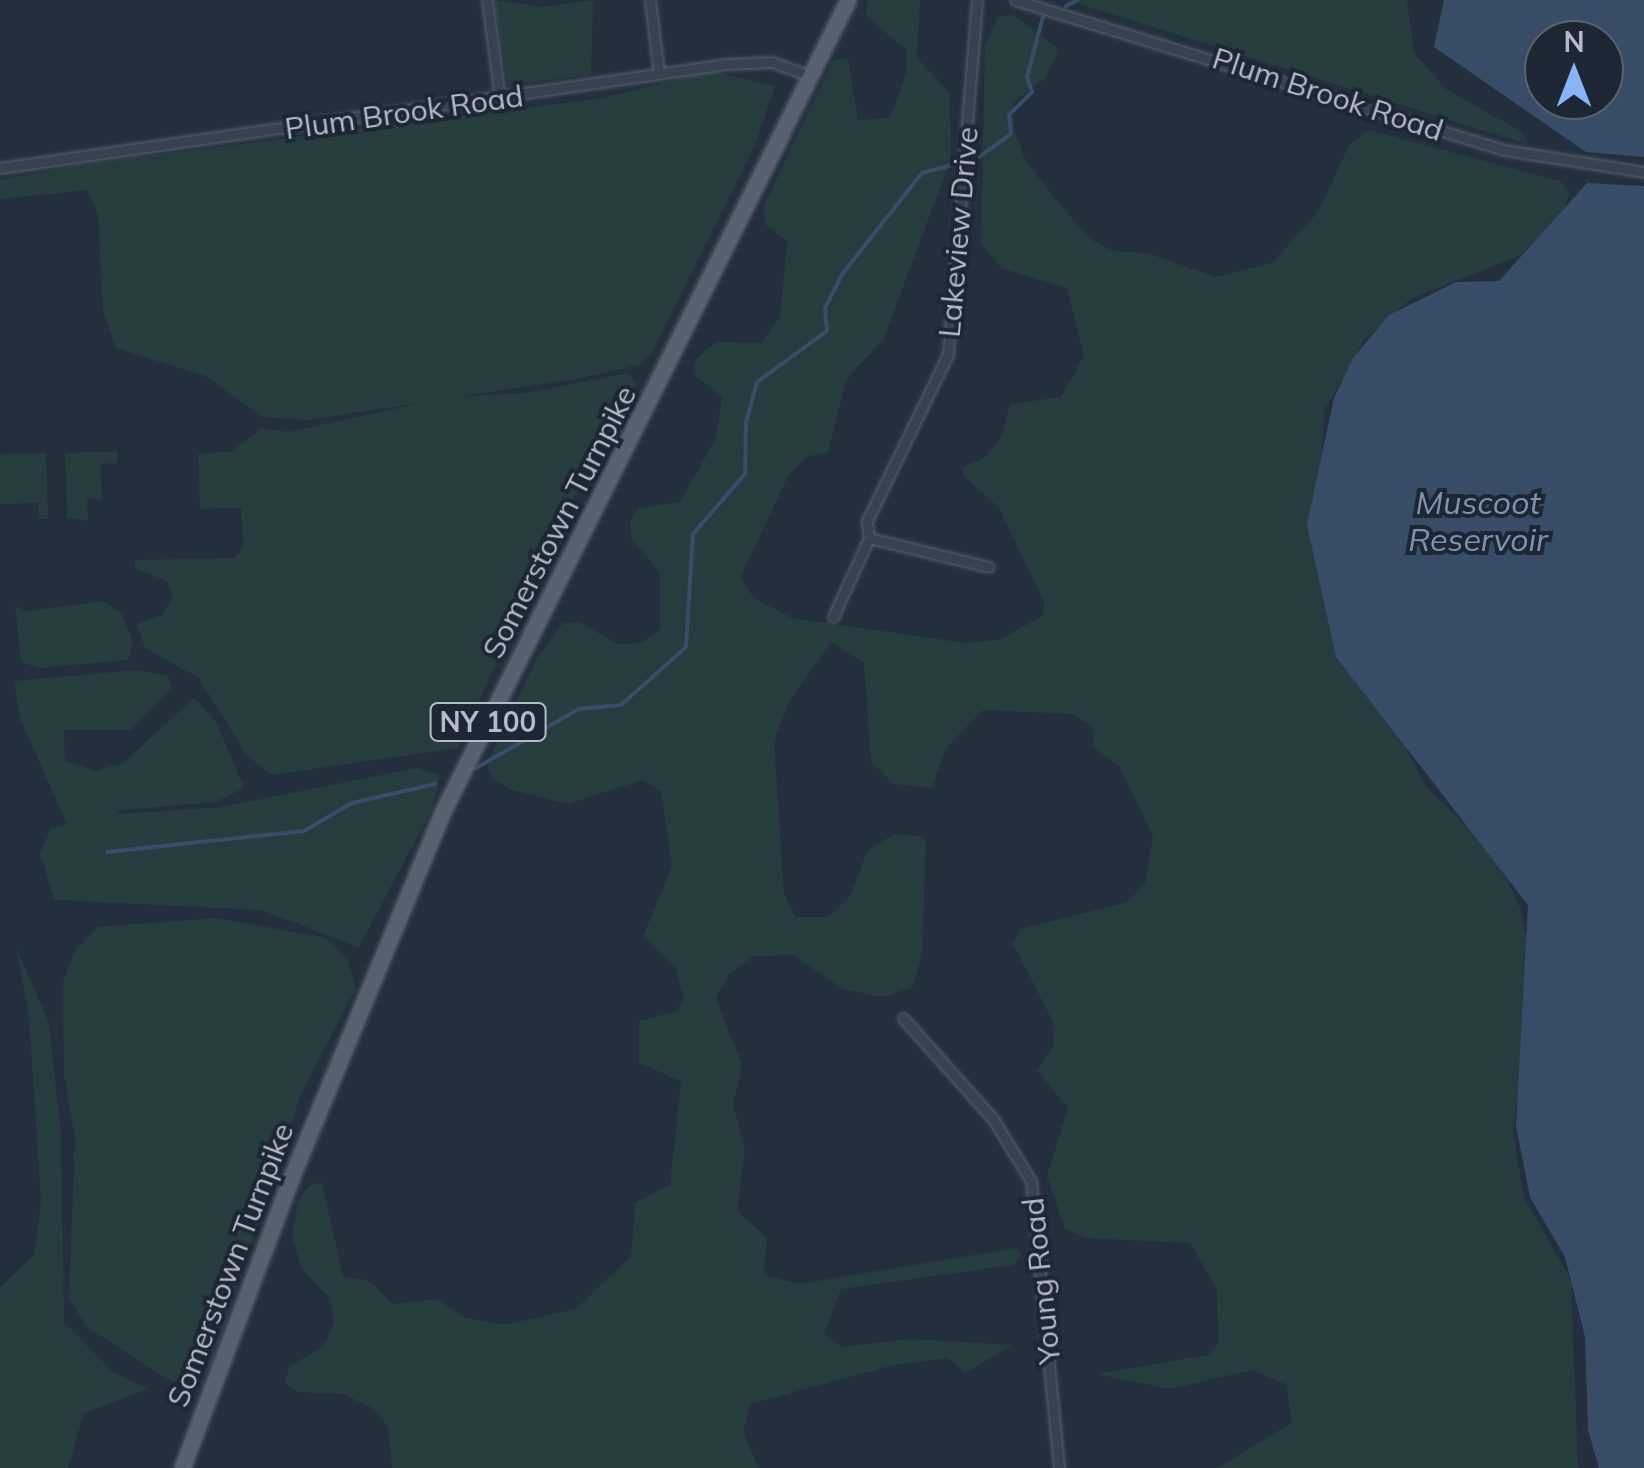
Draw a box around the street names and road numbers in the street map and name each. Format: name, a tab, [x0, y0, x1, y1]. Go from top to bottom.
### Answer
street label: Plum Brook Road	[1208, 40, 1448, 148]
street label: Plum Brook Road	[282, 77, 526, 147]
street label: Lakeview Drive	[931, 125, 985, 339]
street label: Somerstown Turnpike	[475, 380, 643, 664]
road number: NY 100	[428, 699, 548, 745]
street label: Somerstown Turnpike	[159, 1118, 301, 1412]
street label: Young Road	[1014, 1196, 1068, 1366]

